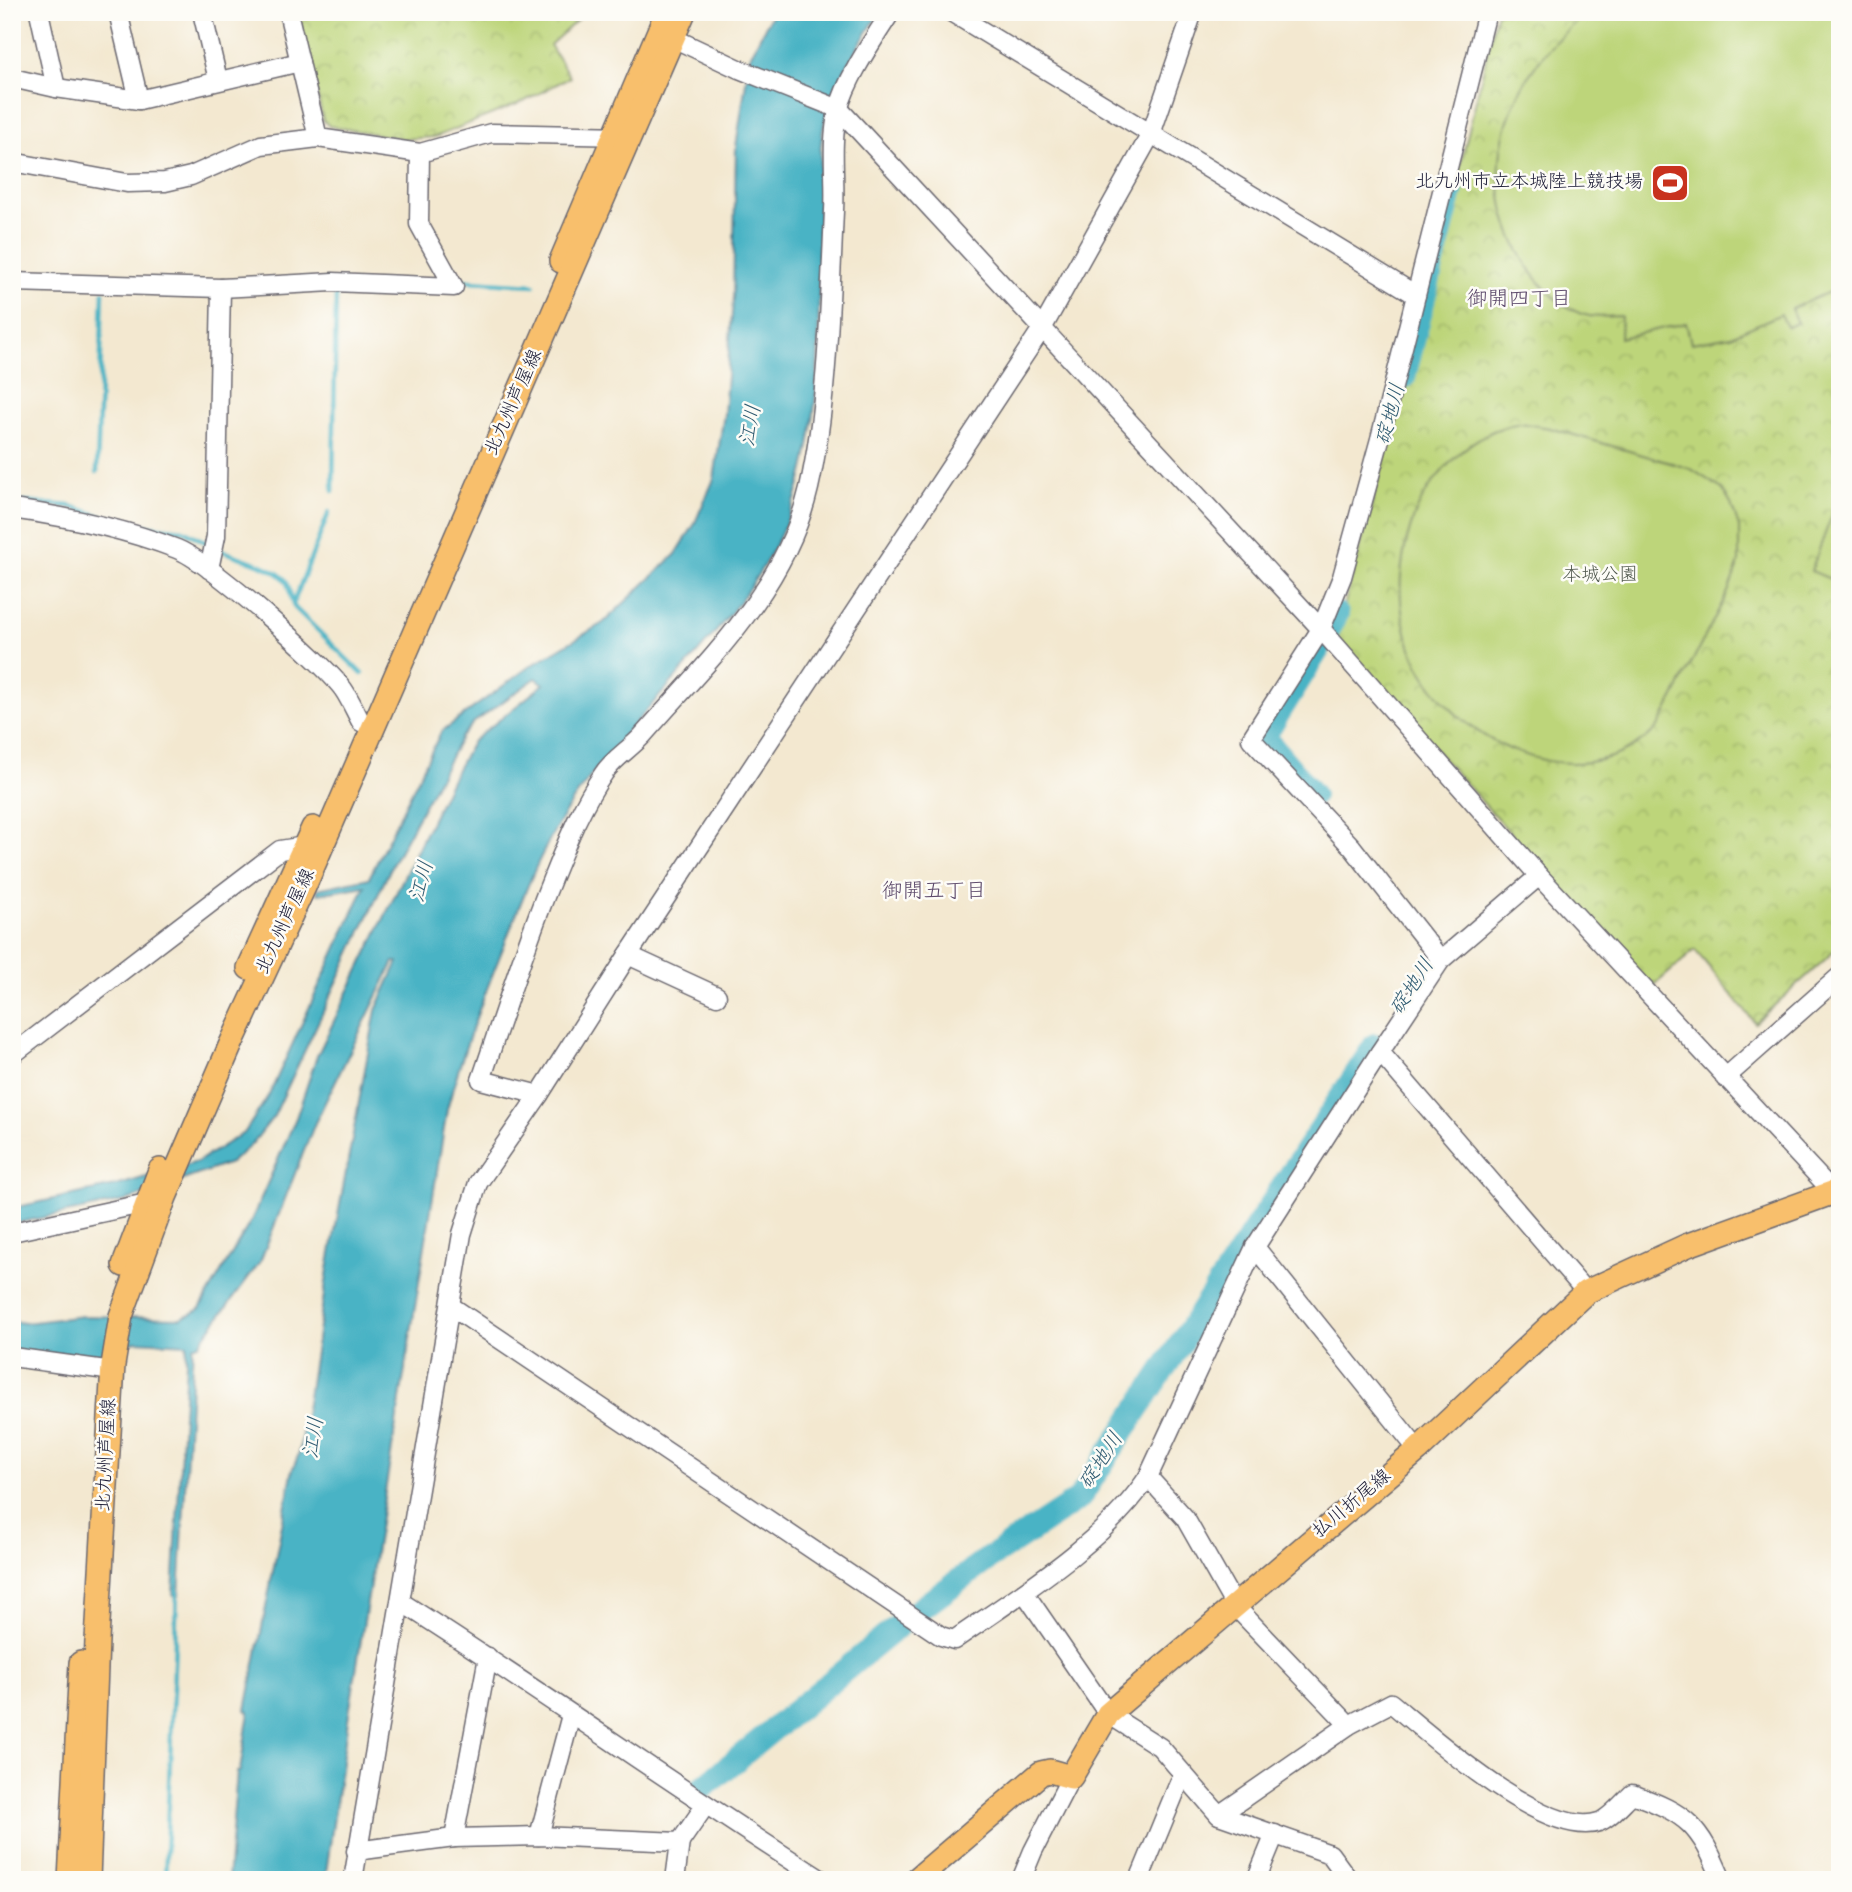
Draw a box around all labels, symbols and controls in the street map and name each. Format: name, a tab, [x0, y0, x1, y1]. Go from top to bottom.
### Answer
sports icon: 北九州市立本城陸上競技場	[1649, 162, 1691, 204]
place label: 北九州市立本城陸上競技場	[1415, 171, 1643, 195]
district label: 御開四丁目	[1467, 288, 1572, 314]
street label: 北九州芦屋線	[480, 346, 549, 460]
water label: 碇地川	[1372, 381, 1413, 449]
water label: 江川	[736, 403, 769, 449]
park label: 本城公園	[1562, 564, 1638, 588]
water label: 江川	[406, 858, 442, 906]
street label: 北九州芦屋線	[252, 865, 322, 979]
district label: 御開五丁目	[882, 880, 987, 906]
water label: 碇地川	[1386, 954, 1442, 1021]
street label: 北九州芦屋線	[93, 1397, 122, 1513]
water label: 江川	[299, 1415, 332, 1461]
water label: 碇地川	[1075, 1428, 1131, 1495]
street label: 払川折尾線	[1309, 1465, 1397, 1544]

